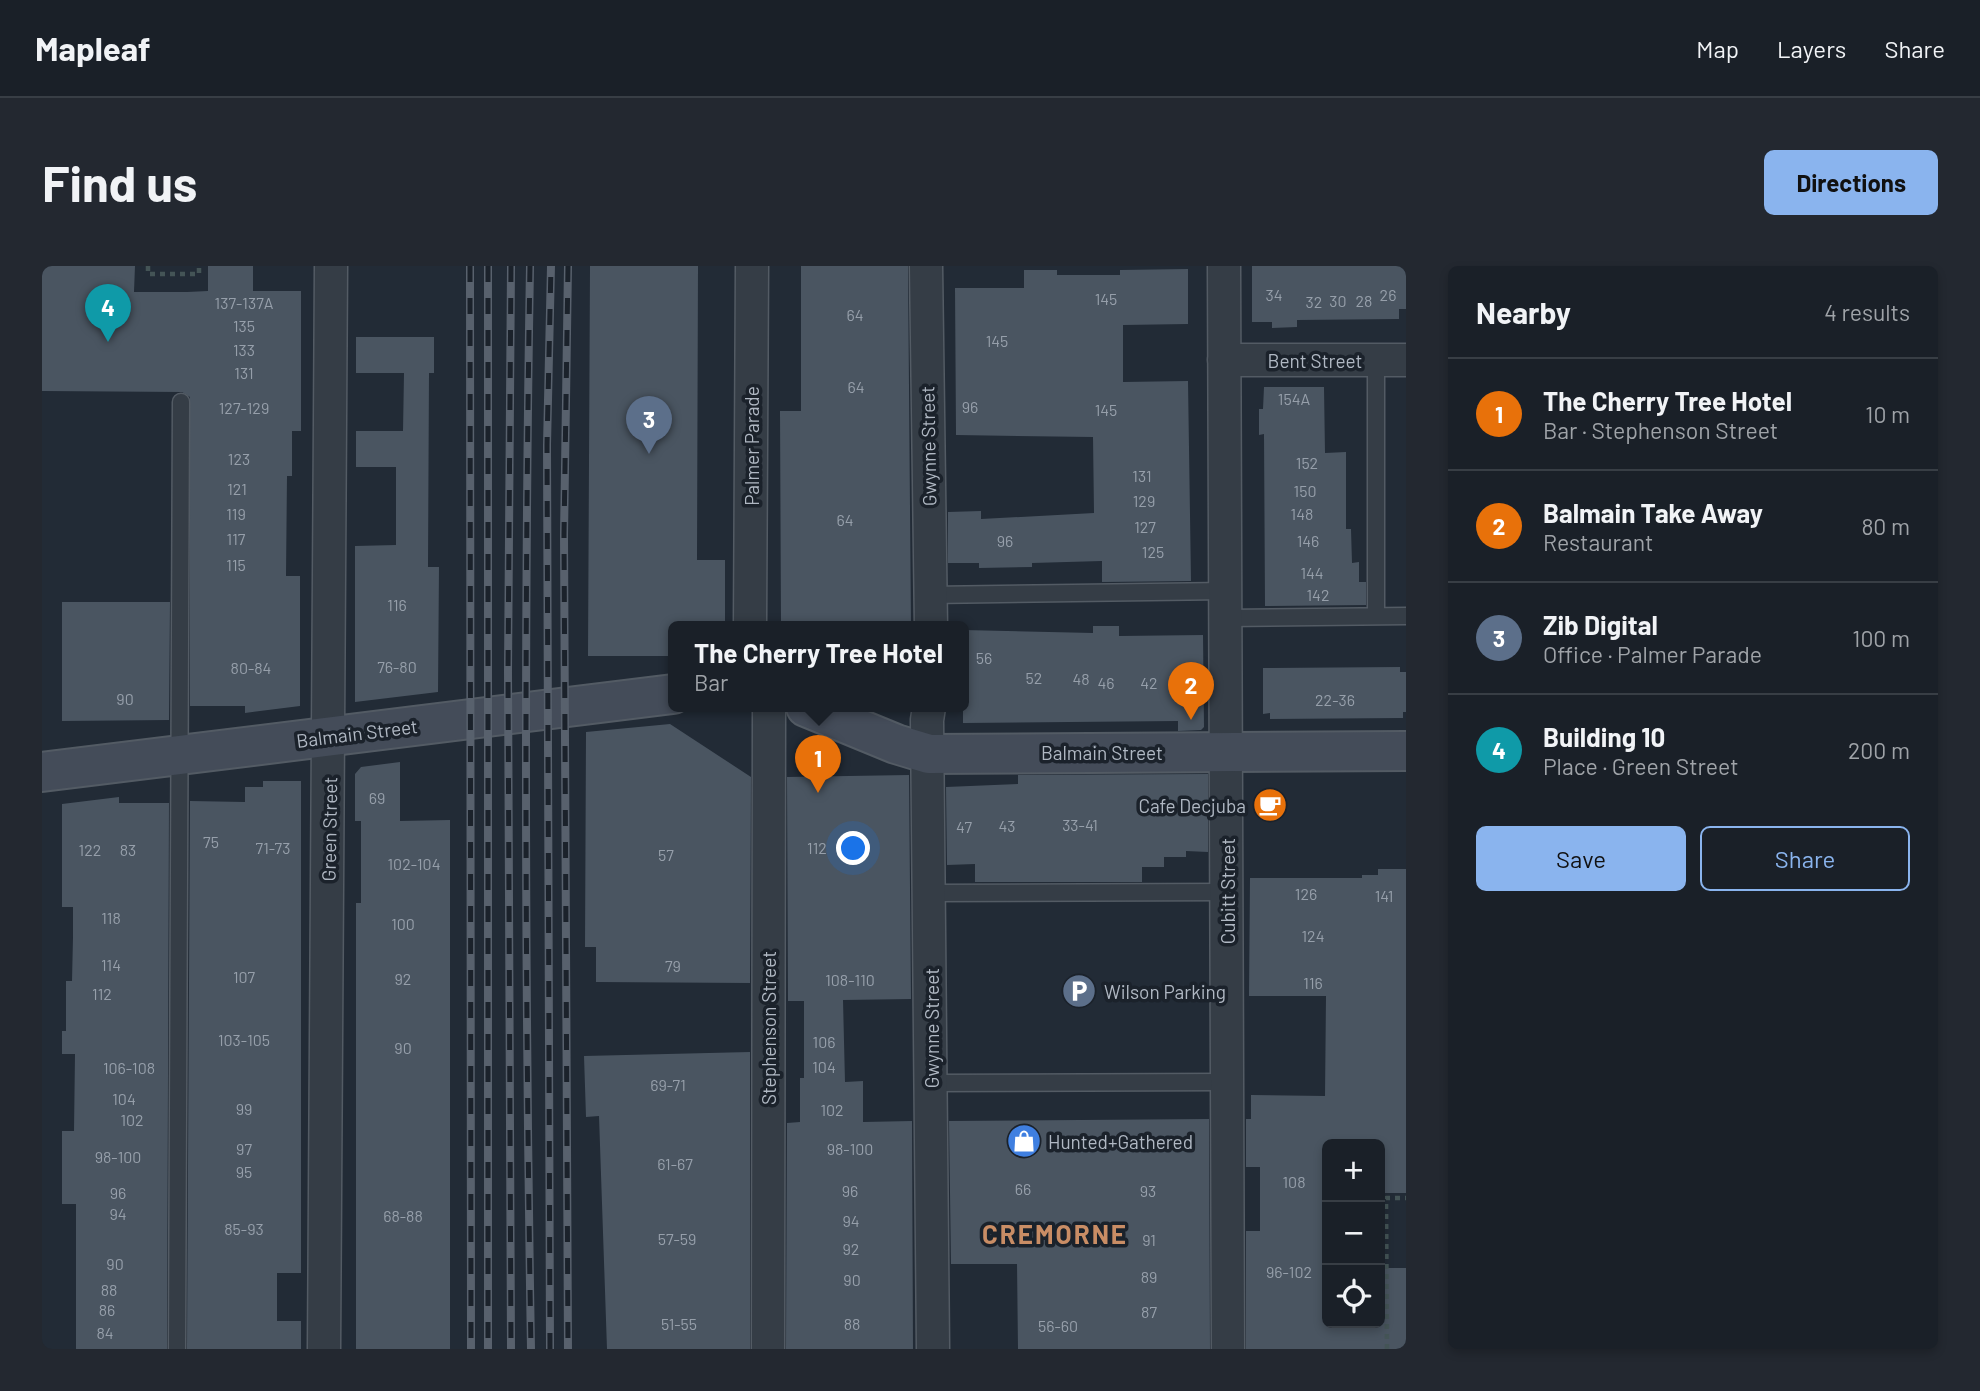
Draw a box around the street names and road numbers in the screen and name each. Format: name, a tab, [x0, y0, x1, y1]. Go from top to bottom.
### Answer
street label: Bent Street	[1268, 349, 1362, 372]
street label: Palmer Parade	[740, 386, 763, 506]
street label: Gwynne Street	[915, 386, 941, 506]
street label: Balmain Street	[295, 714, 419, 752]
street label: Balmain Street	[1041, 741, 1163, 764]
street label: Green Street	[317, 776, 341, 882]
street label: Cubitt Street	[1216, 838, 1239, 944]
street label: Stephenson Street	[757, 951, 780, 1105]
street label: Gwynne Street	[920, 968, 943, 1088]

